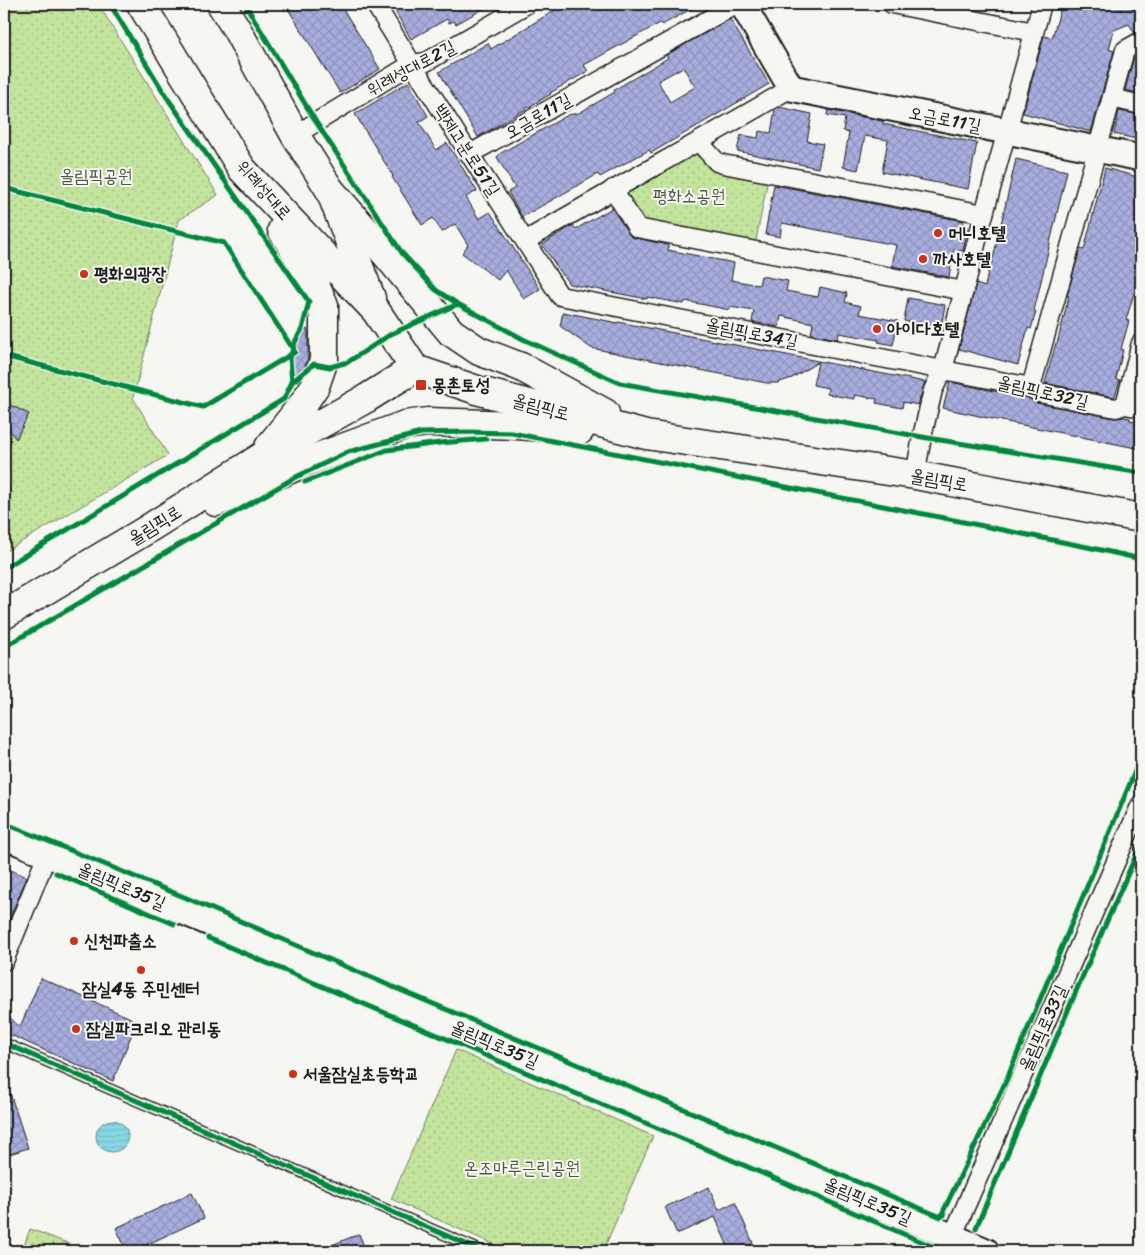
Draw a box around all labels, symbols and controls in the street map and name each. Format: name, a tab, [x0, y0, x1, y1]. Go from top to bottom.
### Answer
street label: 위례성대로2길	[361, 31, 462, 105]
street label: 오금로11길	[498, 84, 578, 148]
street label: 오금로11길	[906, 96, 985, 142]
street label: 백제고분로51길	[425, 97, 509, 203]
street label: 위례성대로	[228, 152, 300, 228]
park label: 올림픽공원	[60, 160, 132, 192]
park label: 평화소공원	[653, 180, 725, 212]
place label: 머니호텔	[948, 217, 1006, 249]
marker: 머니호텔	[932, 227, 944, 239]
place label: 까사호텔	[933, 243, 991, 275]
marker: 까사호텔	[917, 253, 929, 265]
place label: 평화의광장	[94, 258, 167, 290]
marker: 평화의광장	[78, 268, 90, 280]
street label: 올림픽로34길	[703, 308, 801, 358]
place label: 아이다호텔	[887, 313, 960, 345]
marker: 아이다호텔	[871, 323, 883, 335]
street label: 올림픽로32길	[994, 366, 1092, 418]
place label: 몽촌토성	[432, 369, 490, 401]
marker: 몽촌토성	[414, 378, 428, 392]
street label: 올림픽로	[509, 384, 573, 430]
street label: 올림픽로	[908, 459, 970, 501]
street label: 올림픽로	[122, 496, 188, 554]
street label: 올림픽로35길	[73, 853, 172, 919]
place label: 신천파출소	[84, 925, 156, 957]
marker: 신천파출소	[68, 935, 80, 947]
marker: 잠실4동 주민센터	[135, 964, 147, 976]
place label: 잠실4동 주민센터	[81, 973, 200, 1005]
street label: 올림픽로33길	[1010, 979, 1077, 1077]
street label: 올림픽로35길	[446, 1011, 545, 1077]
place label: 잠실파크리오 관리동	[85, 1013, 221, 1045]
marker: 잠실파크리오 관리동	[70, 1023, 82, 1035]
place label: 서울잠실초등학교	[303, 1058, 419, 1090]
marker: 서울잠실초등학교	[287, 1068, 299, 1080]
park label: 온조마루근린공원	[464, 1152, 580, 1184]
street label: 올림픽로35길	[819, 1168, 918, 1234]

